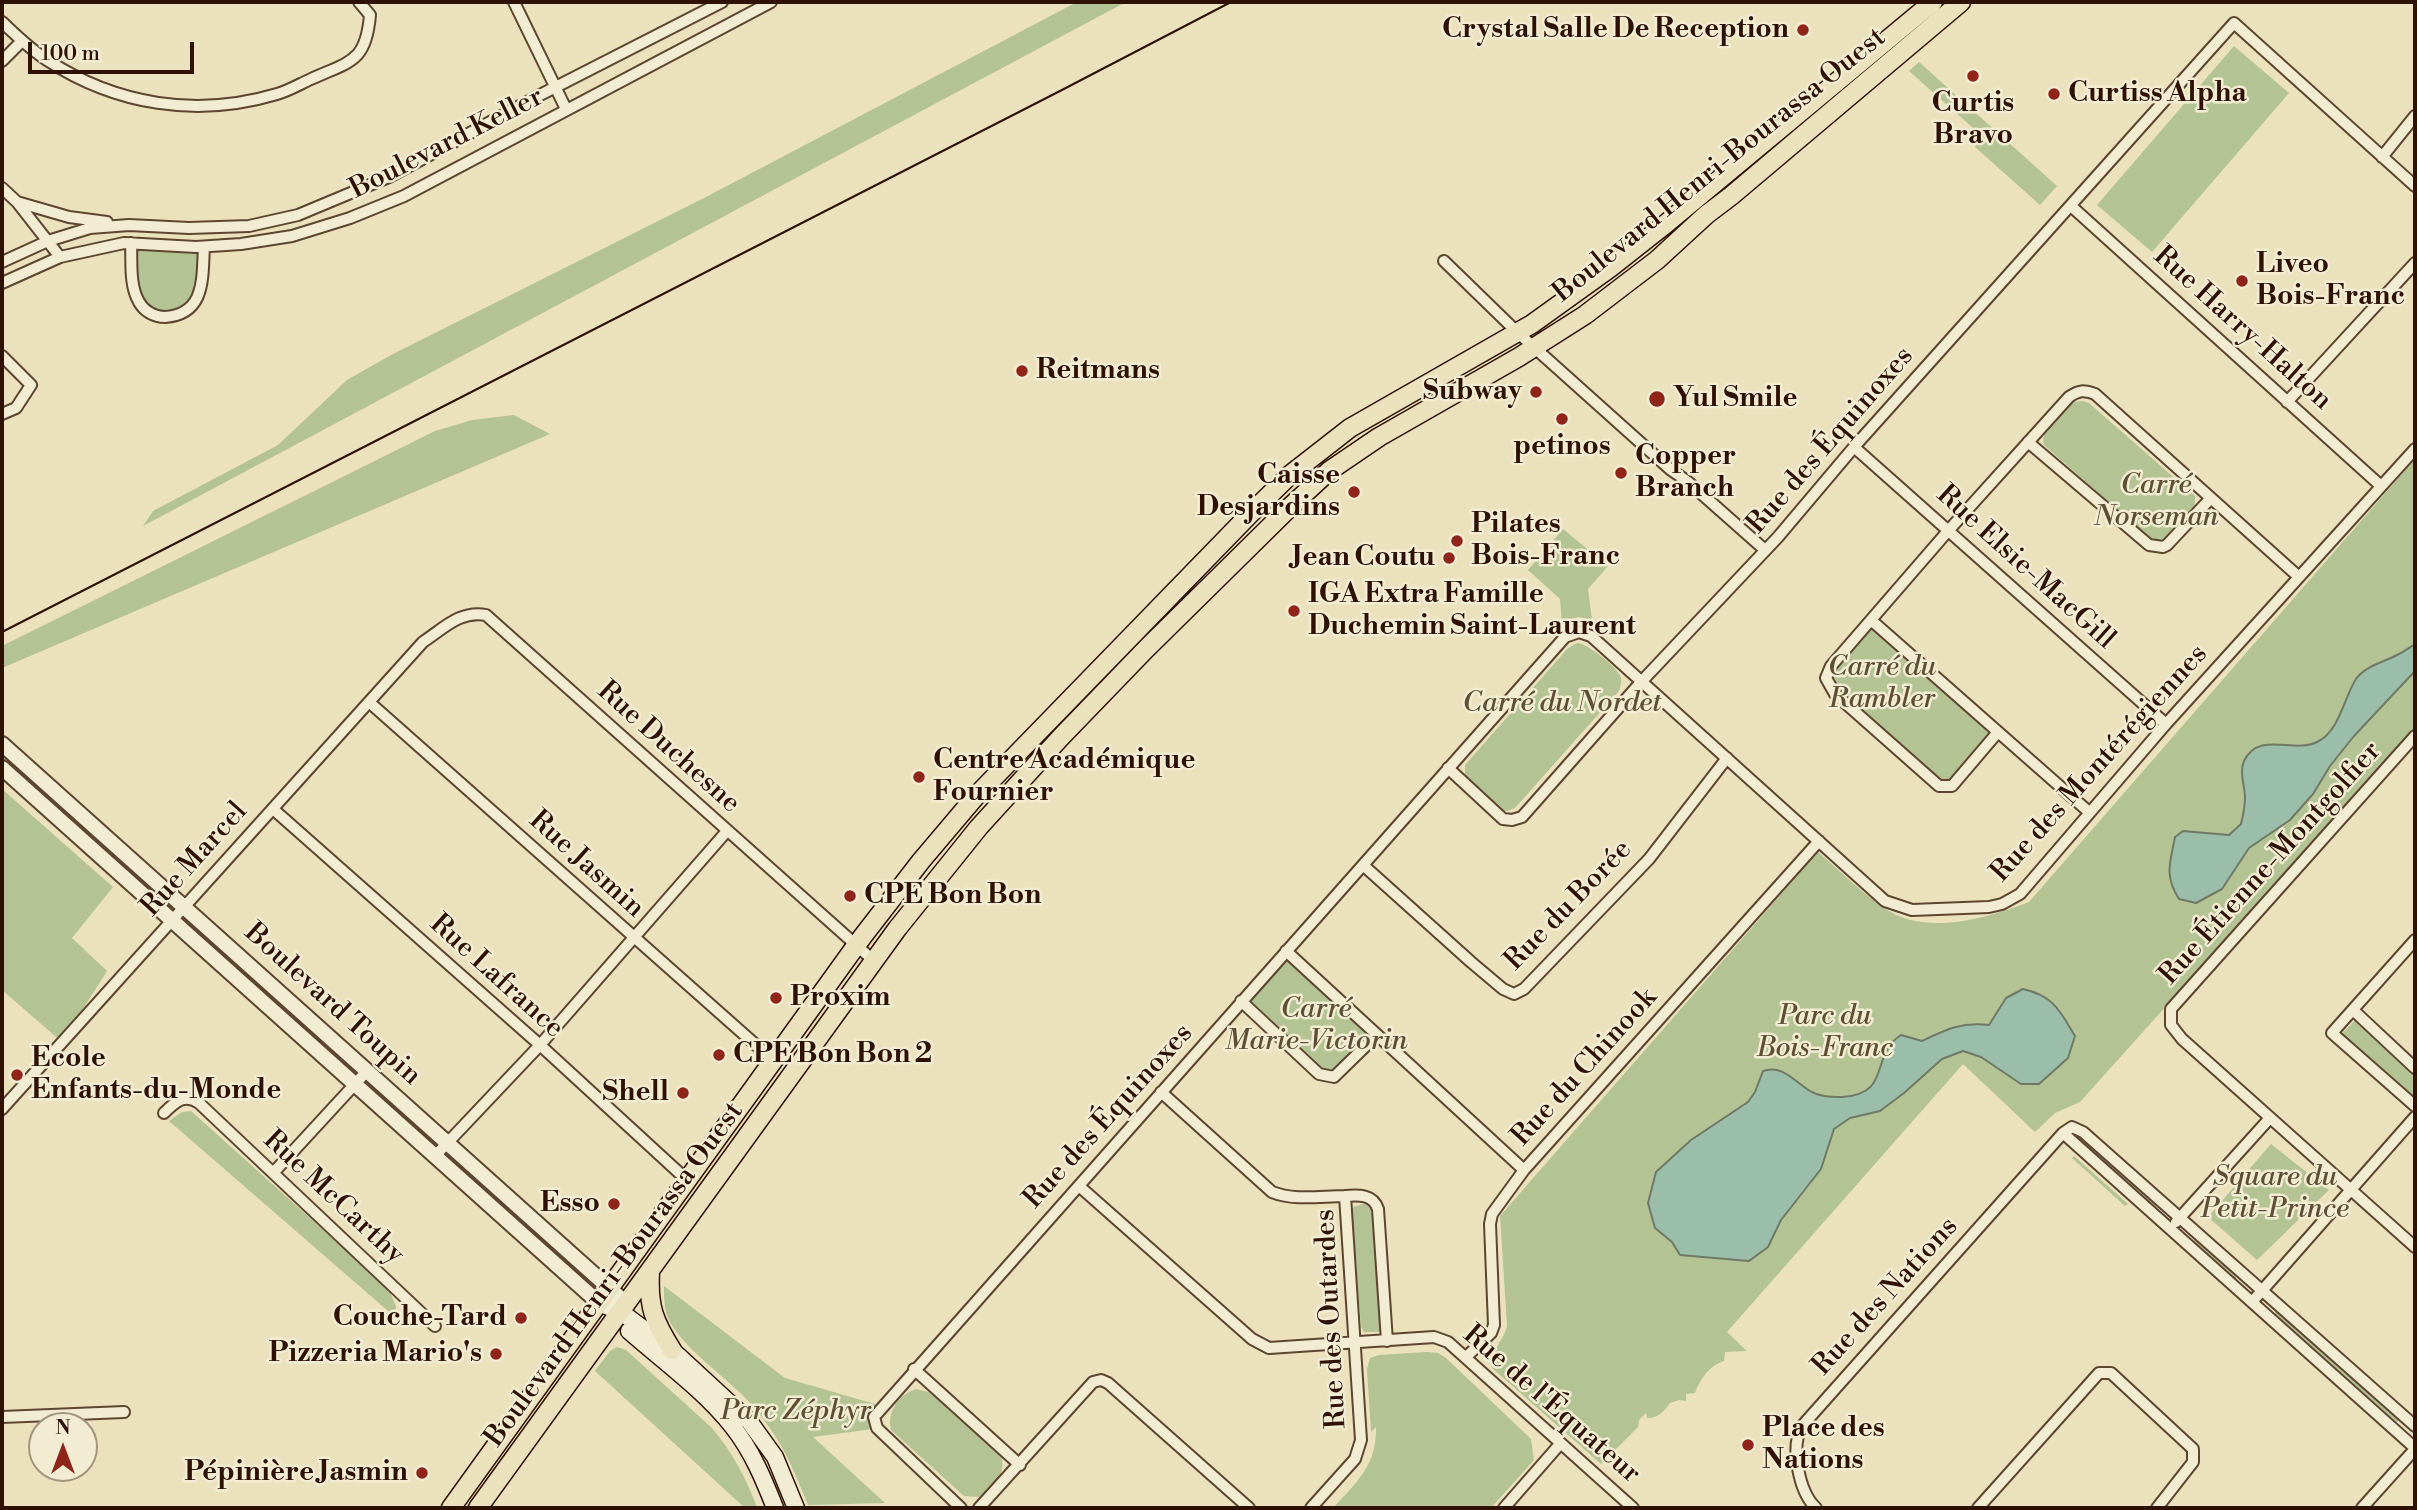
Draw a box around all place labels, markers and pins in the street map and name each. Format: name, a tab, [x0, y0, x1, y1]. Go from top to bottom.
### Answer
place label: Crystal Salle De Reception	[1442, 13, 1789, 47]
marker: Crystal Salle De Reception	[1795, 22, 1811, 38]
marker: Curtis Bravo	[1965, 68, 1981, 84]
place label: Curtiss Alpha	[2068, 77, 2247, 111]
marker: Curtiss Alpha	[2046, 86, 2062, 102]
place label: Curtis Bravo	[1932, 87, 2014, 153]
place label: Liveo Bois-Franc	[2256, 248, 2405, 314]
marker: Liveo Bois-Franc	[2234, 273, 2250, 289]
place label: Reitmans	[1036, 354, 1160, 388]
marker: Reitmans	[1014, 363, 1030, 379]
place label: Subway	[1423, 375, 1522, 409]
place label: Yul Smile	[1673, 382, 1798, 416]
marker: Subway	[1528, 384, 1544, 400]
marker: Yul Smile	[1647, 389, 1667, 409]
marker: petinos	[1554, 411, 1570, 427]
place label: petinos	[1513, 430, 1611, 464]
place label: Copper Branch	[1635, 440, 1736, 506]
place label: Caisse Desjardins	[1197, 459, 1340, 525]
marker: Copper Branch	[1613, 465, 1629, 481]
marker: Caisse Desjardins	[1346, 484, 1362, 500]
place label: Pilates Bois-Franc	[1471, 508, 1620, 574]
marker: Pilates Bois-Franc	[1449, 533, 1465, 549]
place label: Jean Coutu	[1292, 541, 1435, 575]
marker: Jean Coutu	[1441, 550, 1457, 566]
place label: IGA Extra Famille Duchemin Saint-Laurent	[1308, 578, 1636, 644]
marker: IGA Extra Famille Duchemin Saint-Laurent	[1286, 603, 1302, 619]
place label: Centre Académique Fournier	[933, 744, 1195, 810]
marker: Centre Académique Fournier	[911, 769, 927, 785]
place label: CPE Bon Bon	[864, 879, 1041, 913]
marker: CPE Bon Bon	[842, 888, 858, 904]
place label: Proxim	[790, 981, 891, 1015]
marker: Proxim	[768, 990, 784, 1006]
place label: CPE Bon Bon 2	[733, 1038, 932, 1072]
place label: Ecole Enfants-du-Monde	[31, 1042, 281, 1108]
marker: CPE Bon Bon 2	[711, 1047, 727, 1063]
marker: Ecole Enfants-du-Monde	[9, 1067, 25, 1083]
place label: Shell	[602, 1076, 669, 1110]
marker: Shell	[675, 1085, 691, 1101]
place label: Esso	[540, 1187, 600, 1221]
marker: Esso	[606, 1196, 622, 1212]
place label: Couche-Tard	[333, 1301, 507, 1335]
marker: Couche-Tard	[513, 1310, 529, 1326]
place label: Pizzeria Mario's	[269, 1337, 482, 1371]
marker: Pizzeria Mario's	[488, 1346, 504, 1362]
place label: Place des Nations	[1762, 1412, 1885, 1478]
marker: Place des Nations	[1740, 1437, 1756, 1453]
place label: Pépinière Jasmin	[184, 1456, 408, 1490]
marker: Pépinière Jasmin	[414, 1465, 430, 1481]

